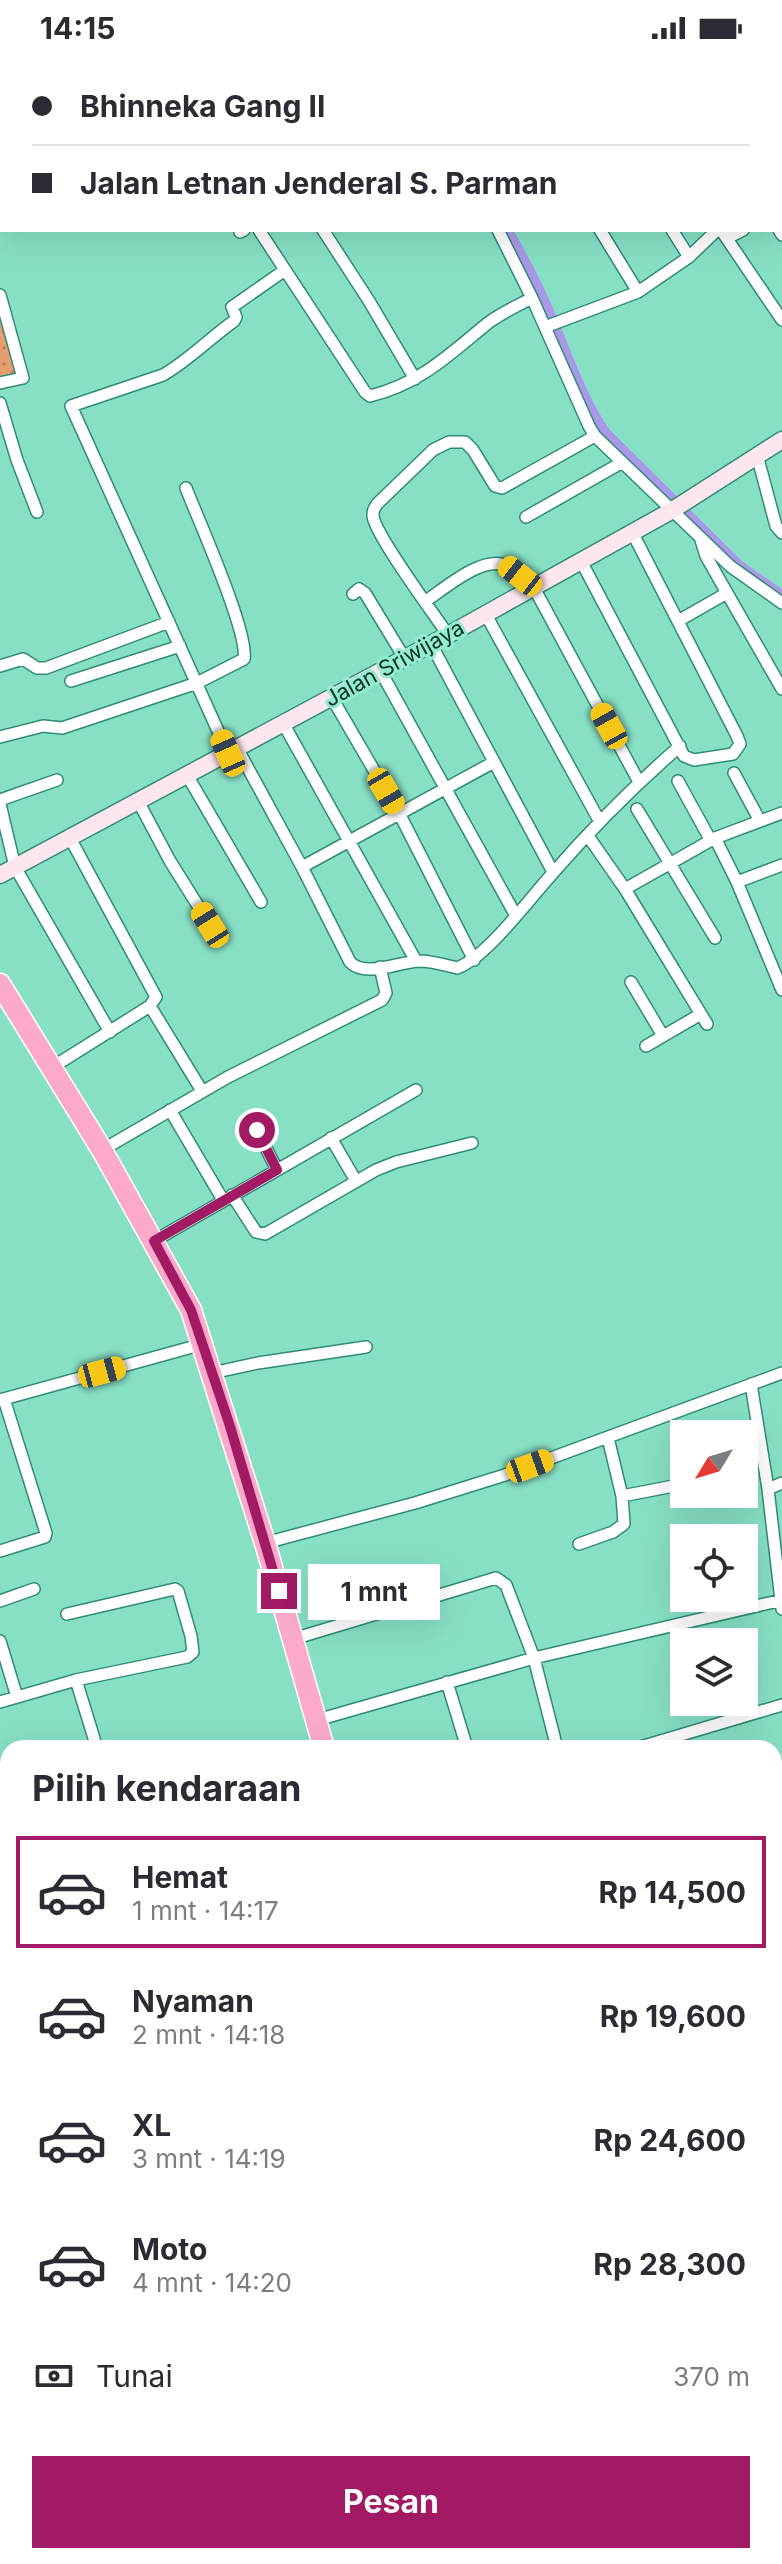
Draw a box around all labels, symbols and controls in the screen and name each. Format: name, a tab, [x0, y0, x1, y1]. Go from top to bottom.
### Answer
text: 14:15	[40, 10, 115, 46]
text: Bhinneka Gang II	[80, 88, 325, 124]
text: Jalan Letnan Jenderal S. Parman	[80, 165, 558, 201]
car	[494, 552, 546, 600]
street label: Jalan Sriwijaya	[320, 614, 468, 712]
car	[587, 699, 631, 753]
car	[207, 726, 249, 780]
car	[364, 764, 408, 818]
car	[187, 898, 233, 952]
route start	[239, 1112, 275, 1148]
car	[76, 1354, 128, 1390]
north arrow	[670, 1420, 758, 1508]
map controls	[670, 1420, 758, 1716]
car	[503, 1447, 557, 1485]
button: locate	[670, 1524, 758, 1612]
callout: 1 mnt	[307, 1563, 439, 1619]
route end	[261, 1573, 297, 1609]
text: 1 mnt	[341, 1576, 407, 1607]
button: layers	[670, 1628, 758, 1716]
text: Pilih kendaraan	[32, 1766, 301, 1810]
icon: car	[36, 1856, 108, 1928]
text: Hemat	[132, 1859, 228, 1895]
text: Rp 14,500	[599, 1874, 746, 1910]
text: 1 mnt · 14:17	[132, 1895, 279, 1926]
icon: car	[36, 1980, 108, 2052]
text: Nyaman	[132, 1983, 254, 2019]
text: Rp 19,600	[600, 1998, 746, 2034]
text: 2 mnt · 14:18	[132, 2019, 285, 2050]
icon: car	[36, 2104, 108, 2176]
text: XL	[132, 2107, 171, 2143]
text: Rp 24,600	[593, 2122, 746, 2158]
text: 3 mnt · 14:19	[132, 2143, 286, 2174]
icon: car	[36, 2228, 108, 2300]
text: Moto	[132, 2231, 207, 2267]
text: Rp 28,300	[593, 2246, 746, 2282]
text: 4 mnt · 14:20	[132, 2267, 292, 2298]
icon: cash	[32, 2354, 76, 2398]
text: Tunai	[96, 2358, 173, 2394]
text: 370 m	[673, 2361, 750, 2392]
button: Pesan	[32, 2456, 750, 2548]

